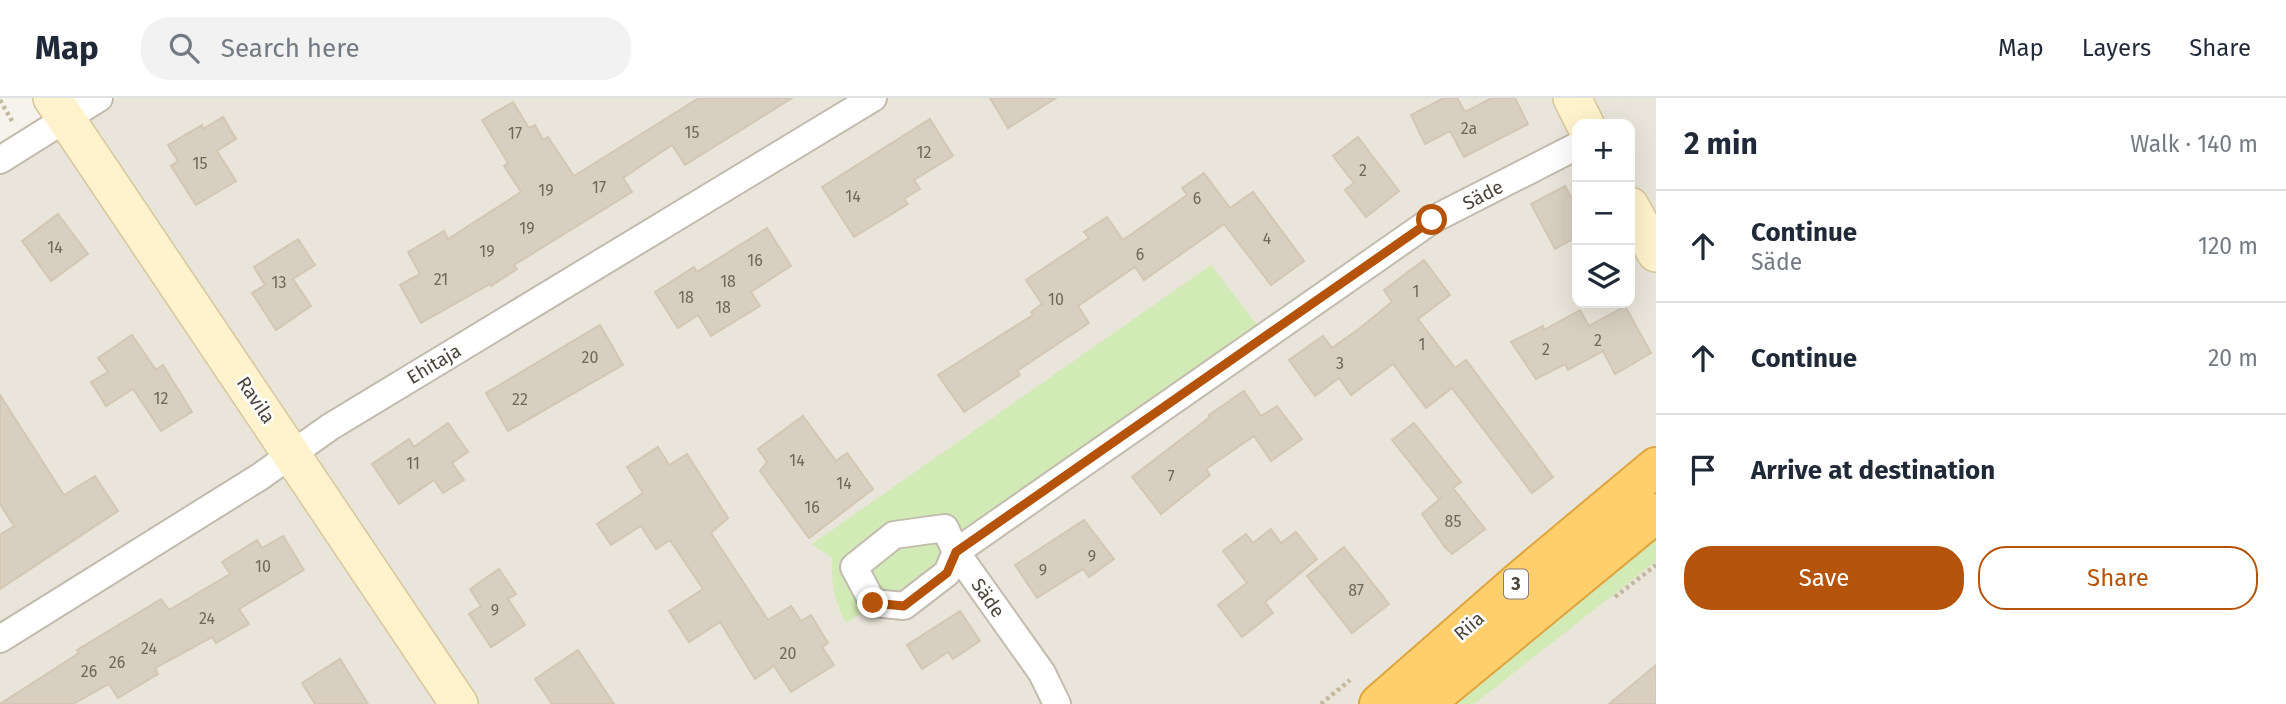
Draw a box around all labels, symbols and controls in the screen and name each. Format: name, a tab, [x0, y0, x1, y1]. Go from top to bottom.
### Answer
search box	[141, 17, 631, 80]
text: Map	[35, 28, 99, 68]
icon: search	[165, 29, 203, 67]
text: Search here	[221, 33, 360, 64]
text: Map	[1998, 34, 2044, 62]
text: Layers	[2082, 34, 2151, 62]
text: Share	[2189, 34, 2251, 62]
house number: 2a	[1461, 119, 1477, 138]
map controls	[1572, 119, 1635, 308]
button: +	[1572, 119, 1635, 182]
house number: 15	[685, 123, 699, 142]
house number: 17	[508, 124, 522, 143]
text: 2 min	[1684, 126, 1758, 162]
text: Walk · 140 m	[2130, 130, 2258, 158]
house number: 12	[917, 143, 931, 162]
house number: 15	[193, 154, 207, 173]
house number: 2	[1359, 161, 1367, 180]
street label: Säde	[1459, 175, 1507, 215]
house number: 17	[592, 178, 606, 197]
house number: 19	[538, 181, 554, 200]
button: −	[1572, 182, 1635, 245]
house number: 14	[845, 187, 861, 206]
house number: 6	[1193, 189, 1201, 208]
route start	[1416, 204, 1447, 235]
text: Continue	[1751, 217, 1857, 248]
house number: 19	[519, 219, 535, 238]
icon: ahead	[1684, 227, 1722, 265]
house number: 4	[1263, 229, 1272, 248]
text: 120 m	[2198, 232, 2258, 260]
house number: 14	[47, 238, 63, 257]
house number: 19	[479, 242, 495, 261]
house number: 6	[1136, 245, 1144, 264]
button: layers	[1572, 245, 1635, 308]
text: Säde	[1751, 248, 1802, 276]
house number: 16	[747, 251, 763, 270]
house number: 21	[434, 270, 448, 289]
house number: 18	[720, 272, 736, 291]
house number: 13	[272, 273, 286, 292]
house number: 1	[1413, 282, 1419, 301]
house number: 18	[678, 288, 694, 307]
house number: 10	[1048, 290, 1064, 309]
house number: 18	[715, 298, 731, 317]
house number: 2	[1594, 331, 1602, 350]
house number: 1	[1419, 335, 1425, 354]
street label: Ehitaja	[403, 339, 465, 389]
icon: ahead	[1684, 339, 1722, 377]
house number: 2	[1542, 340, 1550, 359]
text: Continue	[1751, 343, 1857, 374]
text: 20 m	[2208, 344, 2258, 372]
house number: 20	[582, 348, 598, 367]
house number: 3	[1336, 354, 1344, 373]
street label: Ravila	[232, 372, 280, 428]
house number: 12	[154, 389, 168, 408]
house number: 22	[512, 390, 528, 409]
house number: 14	[789, 451, 805, 470]
icon: arrive	[1684, 451, 1722, 489]
house number: 11	[406, 454, 420, 473]
text: Arrive at destination	[1751, 455, 1995, 486]
house number: 7	[1167, 467, 1175, 486]
house number: 14	[836, 474, 852, 493]
house number: 16	[804, 498, 820, 517]
house number: 85	[1445, 512, 1461, 531]
button: Save	[1684, 546, 1964, 610]
button: Share	[1978, 546, 2258, 610]
house number: 9	[1088, 547, 1096, 566]
house number: 10	[255, 557, 271, 576]
house number: 9	[1039, 561, 1047, 580]
road number: 3	[1504, 570, 1528, 598]
street label: Säde	[966, 574, 1010, 622]
house number: 87	[1348, 581, 1364, 600]
route end	[857, 587, 888, 618]
house number: 9	[491, 601, 499, 620]
street label: Riia	[1449, 607, 1489, 645]
house number: 24	[199, 609, 215, 628]
house number: 24	[141, 639, 157, 658]
house number: 20	[780, 644, 796, 663]
house number: 26	[109, 653, 125, 672]
house number: 26	[81, 662, 97, 681]

